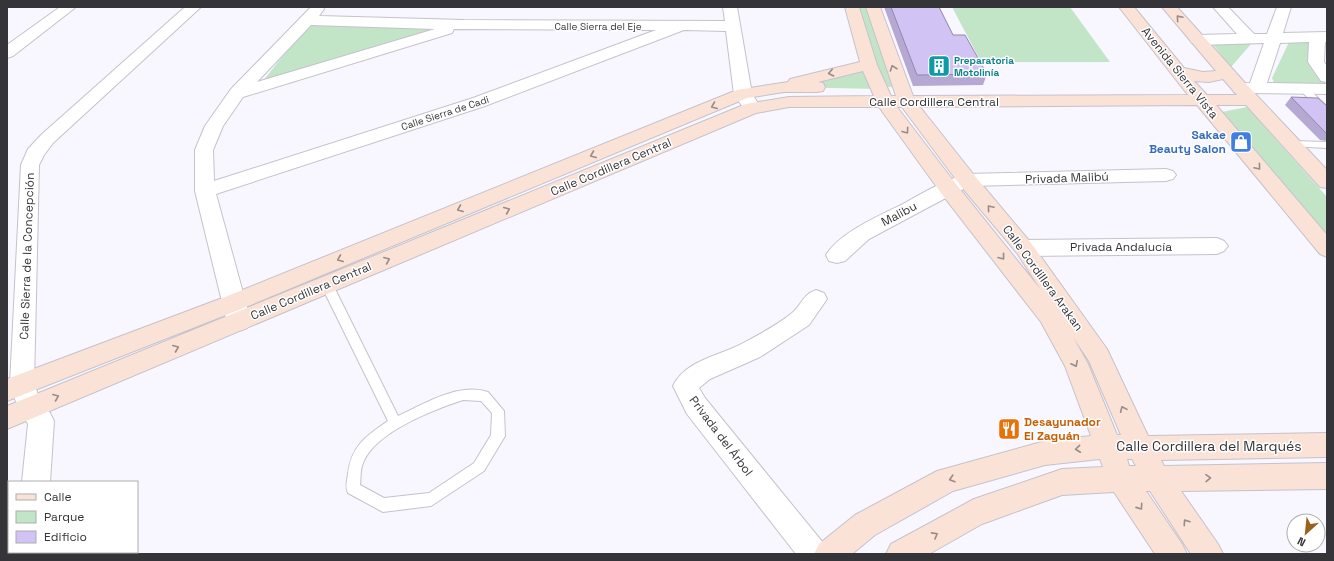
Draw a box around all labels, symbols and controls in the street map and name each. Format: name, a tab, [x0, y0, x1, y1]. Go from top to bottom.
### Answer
one-way arrow	[1177, 15, 1184, 23]
street label: Calle Sierra del Eje	[554, 20, 642, 33]
street label: Avenida Sierra Vista	[1138, 24, 1222, 122]
building icon: Preparatoria Motolinía	[926, 53, 952, 79]
place label: Preparatoria Motolinía	[954, 54, 1014, 79]
one-way arrow	[889, 64, 898, 71]
one-way arrow	[827, 69, 834, 77]
street label: Calle Sierra de Cadi	[399, 93, 491, 133]
street label: Calle Cordillera Central	[869, 94, 999, 110]
one-way arrow	[710, 101, 717, 109]
one-way arrow	[901, 127, 908, 134]
place label: Sakae Beauty Salon	[1149, 127, 1226, 157]
shop icon: Sakae Beauty Salon	[1228, 129, 1254, 155]
street label: Calle Cordillera Central	[548, 134, 674, 200]
one-way arrow	[590, 150, 597, 158]
one-way arrow	[1253, 162, 1260, 169]
street label: Privada Malibú	[1025, 169, 1109, 187]
street label: Calle Sierra de la Concepción	[16, 172, 38, 340]
street label: Malibu	[878, 198, 920, 230]
one-way arrow	[457, 204, 465, 212]
one-way arrow	[988, 205, 995, 212]
one-way arrow	[502, 207, 510, 215]
street label: Calle Cordillera Arakan	[999, 222, 1087, 334]
street label: Privada Andalucía	[1070, 239, 1172, 255]
one-way arrow	[998, 252, 1005, 259]
one-way arrow	[337, 254, 344, 262]
one-way arrow	[382, 257, 390, 265]
street label: Calle Cordillera Central	[248, 258, 374, 324]
one-way arrow	[173, 344, 180, 352]
one-way arrow	[1070, 360, 1078, 367]
street label: Privada del Árbol	[686, 393, 756, 479]
one-way arrow	[52, 394, 59, 402]
one-way arrow	[1120, 406, 1128, 413]
place label: Desayunador El Zaguán	[1024, 414, 1101, 444]
restaurant icon: Desayunador El Zaguán	[996, 416, 1022, 442]
street label: Calle Cordillera del Marqués	[1116, 437, 1302, 455]
one-way arrow	[1075, 445, 1081, 454]
one-way arrow	[949, 474, 956, 483]
one-way arrow	[1205, 474, 1211, 482]
legend	[8, 481, 138, 553]
text: Calle	[44, 489, 72, 505]
one-way arrow	[1135, 503, 1143, 510]
text: Parque	[44, 509, 84, 525]
north arrow	[1286, 513, 1326, 553]
one-way arrow	[1183, 519, 1191, 526]
text: Edificio	[44, 529, 87, 545]
one-way arrow	[931, 532, 938, 540]
text: N	[1295, 534, 1308, 550]

